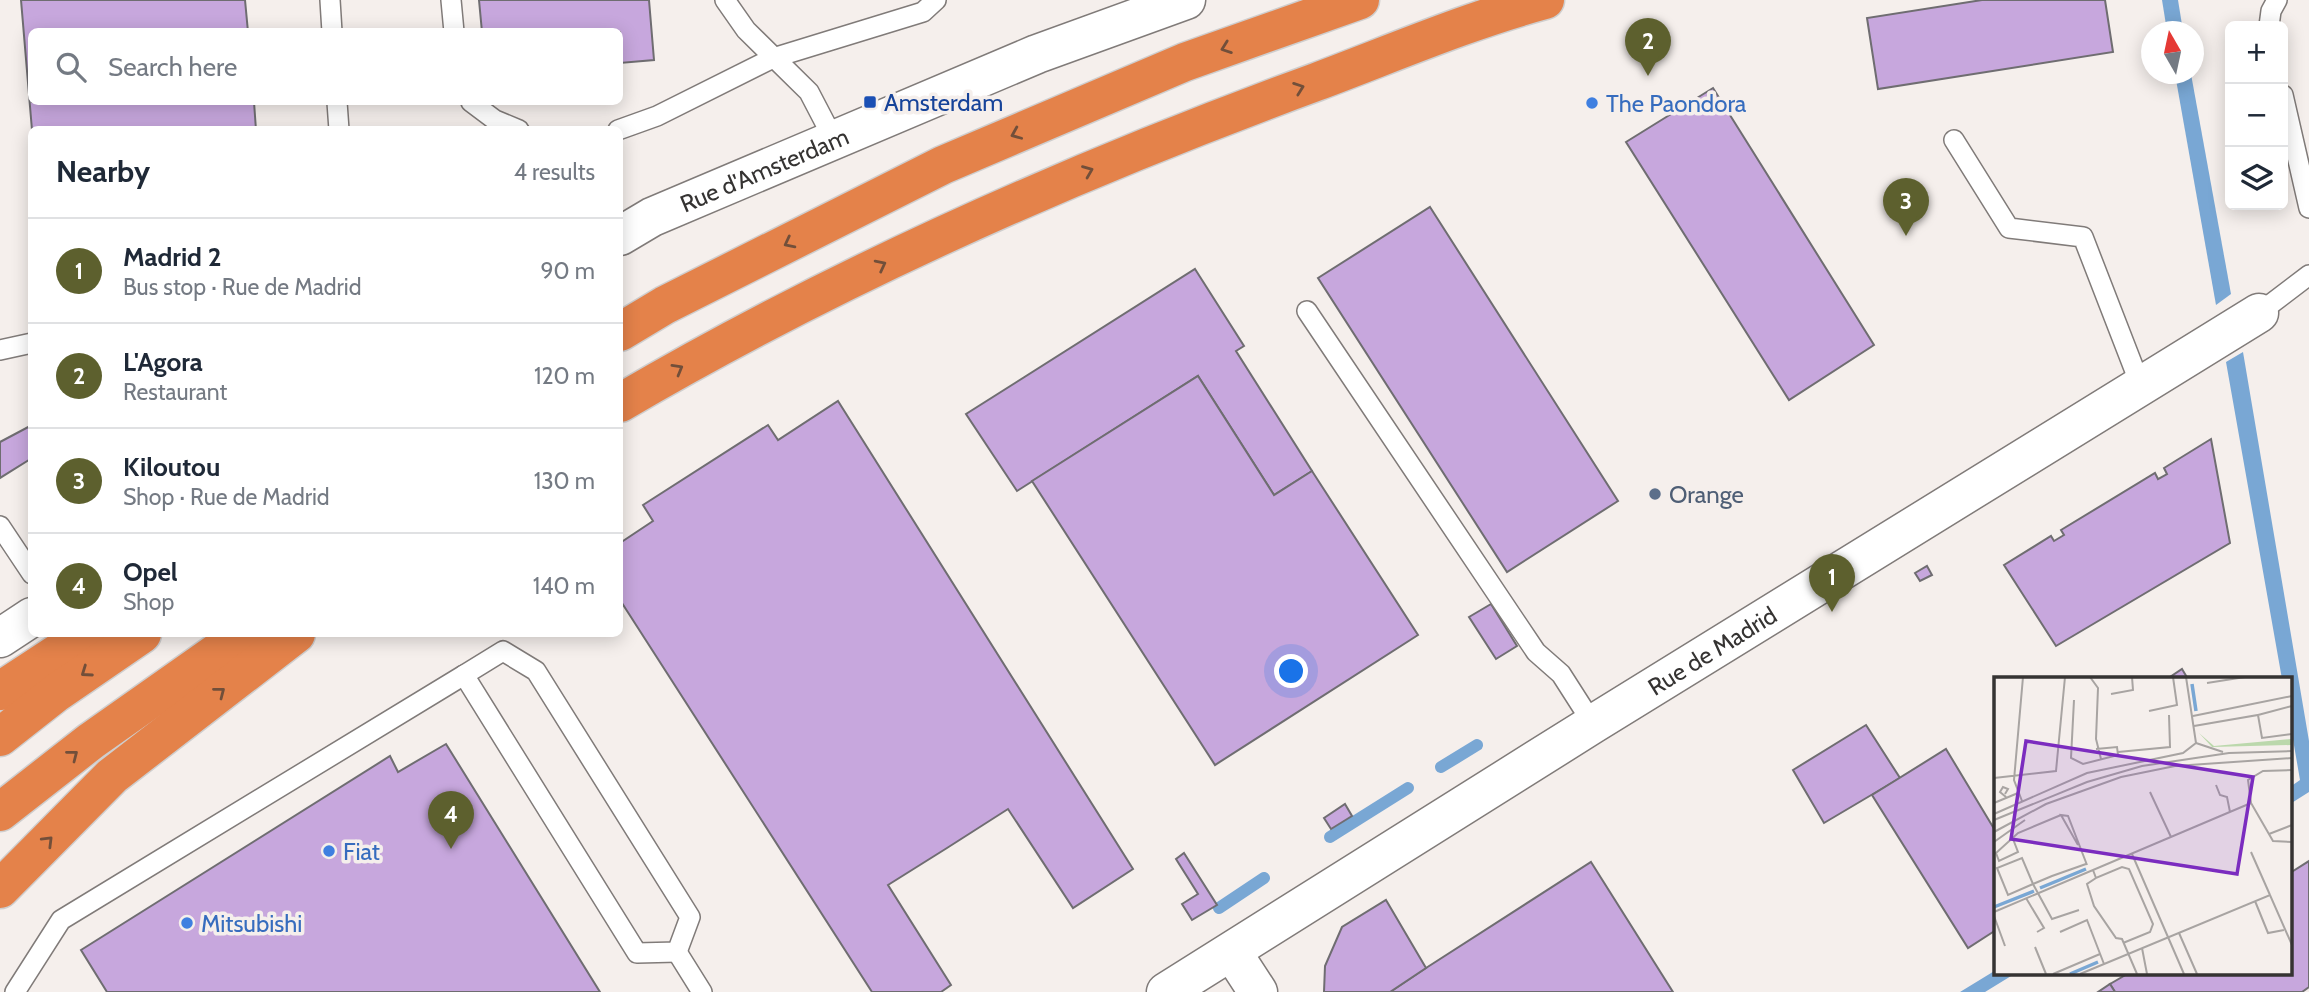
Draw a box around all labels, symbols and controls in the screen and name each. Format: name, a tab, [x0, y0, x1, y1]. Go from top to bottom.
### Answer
pin: 2	[1625, 18, 1671, 76]
north arrow	[2141, 21, 2204, 84]
map controls	[2225, 21, 2288, 210]
button: +	[2225, 21, 2288, 84]
search box	[28, 28, 623, 105]
one-way arrow	[1221, 40, 1233, 54]
icon: search	[52, 48, 90, 86]
text: Search here	[108, 51, 237, 83]
one-way arrow	[1293, 82, 1305, 96]
button: −	[2225, 84, 2288, 147]
place label: Amsterdam	[884, 88, 1003, 117]
place label: The Paondora	[1606, 89, 1747, 118]
marker: Amsterdam	[862, 94, 878, 110]
marker: The Paondora	[1584, 95, 1600, 111]
street label: Rue d'Amsterdam	[676, 121, 853, 218]
one-way arrow	[1011, 126, 1023, 140]
button: layers	[2225, 147, 2288, 210]
text: Nearby	[56, 153, 150, 190]
text: 4 results	[514, 158, 595, 186]
one-way arrow	[1081, 166, 1093, 180]
pin: 3	[1883, 178, 1929, 236]
one-way arrow	[784, 235, 796, 248]
text: Madrid 2	[123, 241, 222, 273]
text: 1	[75, 257, 83, 285]
text: 90 m	[541, 257, 595, 285]
one-way arrow	[874, 260, 886, 274]
text: Bus stop · Rue de Madrid	[123, 273, 361, 301]
text: L'Agora	[123, 346, 203, 378]
text: 2	[73, 362, 85, 390]
text: 120 m	[534, 362, 595, 390]
one-way arrow	[671, 364, 684, 377]
text: Restaurant	[123, 378, 227, 406]
text: Kiloutou	[123, 451, 220, 483]
text: 3	[73, 467, 85, 495]
text: 130 m	[534, 467, 595, 495]
place label: Orange	[1669, 480, 1744, 509]
text: Shop · Rue de Madrid	[123, 483, 330, 511]
marker: Orange	[1647, 486, 1663, 502]
pin: 1	[1809, 554, 1855, 612]
text: Opel	[123, 556, 178, 588]
text: 4	[72, 572, 86, 600]
text: 140 m	[533, 572, 595, 600]
text: Shop	[123, 588, 174, 616]
street label: Rue de Madrid	[1642, 600, 1782, 701]
your location	[1274, 654, 1308, 688]
one-way arrow	[81, 664, 94, 676]
inset map	[1994, 677, 2292, 974]
one-way arrow	[212, 688, 225, 701]
one-way arrow	[65, 751, 78, 764]
pin: 4	[428, 791, 474, 849]
one-way arrow	[40, 836, 53, 849]
place label: Fiat	[343, 837, 380, 866]
marker: Fiat	[321, 843, 337, 859]
place label: Mitsubishi	[201, 909, 302, 938]
marker: Mitsubishi	[179, 915, 195, 931]

